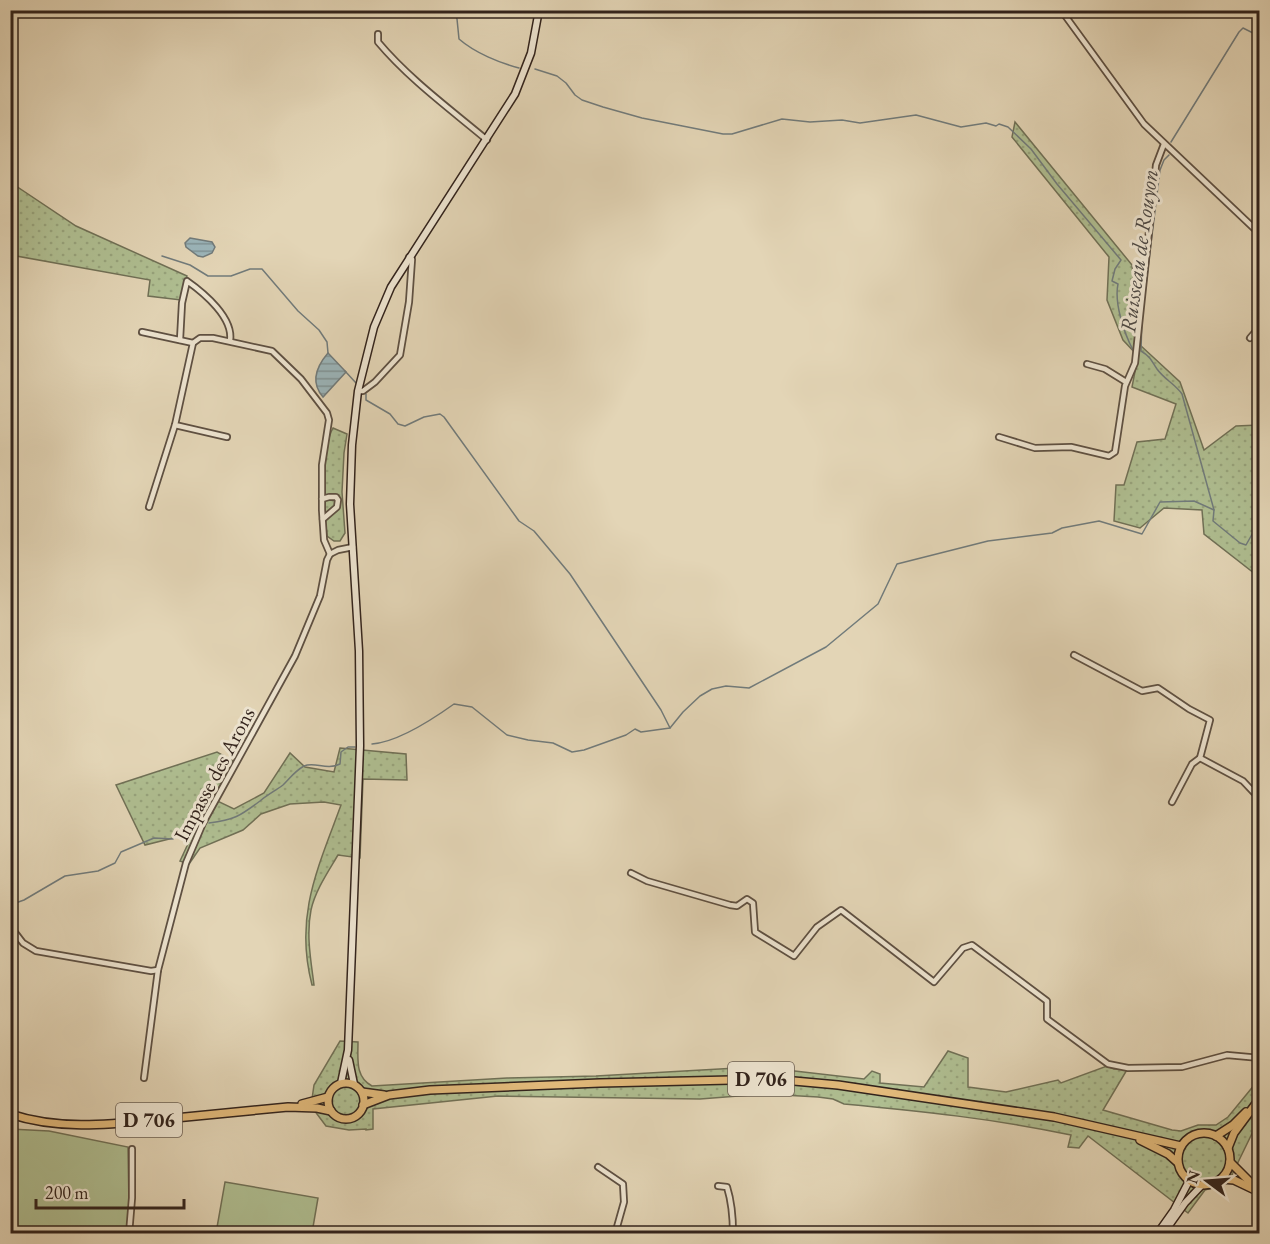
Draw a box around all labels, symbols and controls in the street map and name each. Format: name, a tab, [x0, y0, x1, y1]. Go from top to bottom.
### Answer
water label: Ruisseau de Rouyon	[1113, 167, 1165, 335]
street label: Impasse des Arons	[167, 702, 261, 846]
road number: D 706	[728, 1062, 794, 1096]
road number: D 706	[116, 1103, 182, 1137]
north arrow	[1177, 1151, 1237, 1211]
text: N	[1181, 1168, 1205, 1186]
scale bar	[36, 1172, 184, 1210]
text: 200 m	[45, 1181, 89, 1204]

